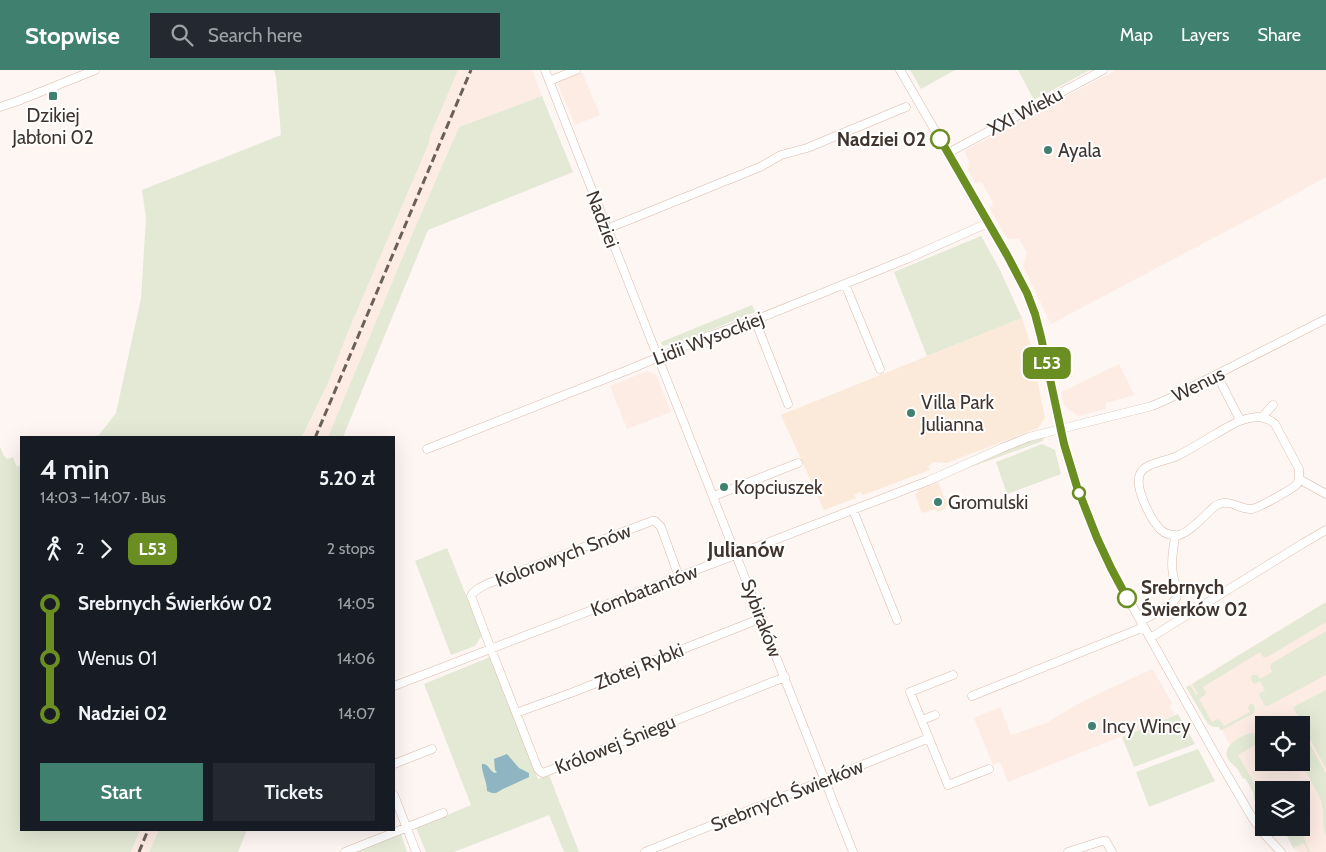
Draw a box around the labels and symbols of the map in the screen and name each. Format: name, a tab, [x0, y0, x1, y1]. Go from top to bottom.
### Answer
street label: XXI Wieku	[984, 82, 1067, 141]
marker: Dzikiej Jabłoni 02	[47, 90, 59, 102]
place label: Dzikiej Jabłoni 02	[11, 104, 94, 149]
place label: Nadziei 02	[837, 128, 926, 151]
marker: Nadziei 02	[930, 129, 950, 149]
place label: Ayala	[1058, 139, 1101, 162]
marker: Ayala	[1042, 144, 1054, 156]
street label: Nadziei	[581, 187, 624, 251]
street label: Lidii Wysockiej	[649, 307, 767, 370]
line badge: L53	[1018, 347, 1076, 379]
street label: Wenus	[1168, 362, 1228, 407]
place label: Villa Park Julianna	[920, 391, 995, 436]
marker: Villa Park Julianna	[905, 407, 917, 419]
place label: Kopciuszek	[734, 476, 823, 499]
marker: Kopciuszek	[718, 481, 730, 493]
unlabelled marker	[1072, 486, 1086, 500]
place label: Gromulski	[948, 491, 1028, 514]
marker: Gromulski	[932, 496, 944, 508]
street label: Kolorowych Snów	[492, 519, 635, 592]
district label: Julianów	[707, 537, 785, 562]
street label: Kombatantów	[587, 559, 701, 621]
street label: Sybiraków	[736, 576, 787, 661]
place label: Srebrnych Świerków 02	[1141, 576, 1248, 621]
marker: Srebrnych Świerków 02	[1117, 588, 1137, 608]
street label: Złotej Rybki	[591, 638, 687, 695]
street label: Królowej Śniegu	[551, 709, 679, 779]
place label: Incy Wincy	[1102, 715, 1191, 738]
marker: Incy Wincy	[1086, 720, 1098, 732]
street label: Srebrnych Świerków	[707, 753, 867, 837]

